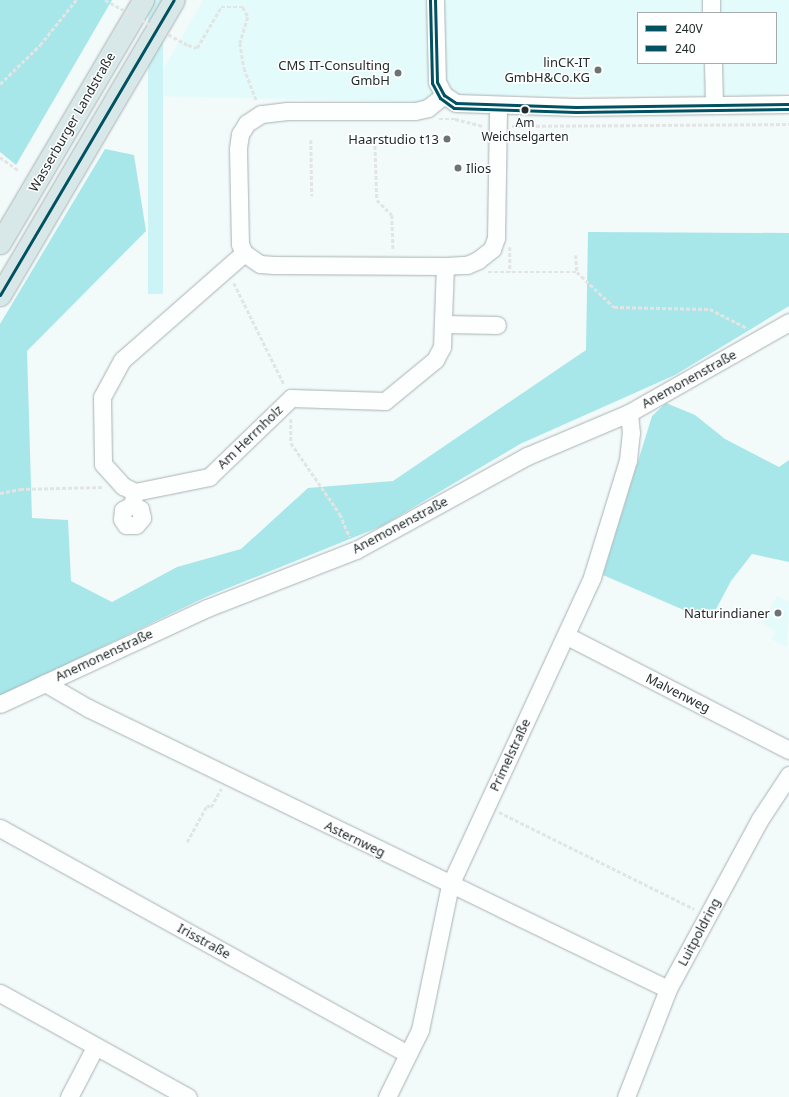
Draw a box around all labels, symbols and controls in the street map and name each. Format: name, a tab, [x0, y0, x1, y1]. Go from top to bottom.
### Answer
legend	[637, 12, 777, 64]
text: 240V	[675, 20, 703, 37]
text: 240	[675, 40, 696, 57]
street label: Wasserburger Landstraße	[26, 49, 118, 195]
place label: linCK-IT GmbH&Co.KG	[504, 55, 590, 86]
place label: CMS IT-Consulting GmbH	[278, 58, 390, 89]
marker: linCK-IT GmbH&Co.KG	[593, 65, 603, 75]
marker: CMS IT-Consulting GmbH	[393, 68, 403, 78]
marker: Am Weichselgarten	[520, 105, 530, 115]
place label: Am Weichselgarten	[481, 116, 569, 144]
place label: Haarstudio t13	[348, 131, 439, 147]
marker: Haarstudio t13	[442, 134, 452, 144]
place label: Ilios	[466, 160, 491, 176]
marker: Ilios	[453, 163, 463, 173]
street label: Anemonenstraße	[639, 346, 739, 412]
street label: Am Herrnholz	[214, 402, 286, 472]
street label: Anemonenstraße	[350, 493, 450, 557]
place label: Naturindianer	[684, 605, 770, 621]
marker: Naturindianer	[773, 608, 783, 618]
street label: Anemonenstraße	[53, 626, 155, 684]
street label: Malvenweg	[643, 670, 713, 716]
street label: Primelstraße	[486, 716, 534, 794]
street label: Asternweg	[322, 818, 388, 860]
street label: Luitpoldring	[675, 895, 723, 969]
street label: Irisstraße	[175, 920, 233, 962]

